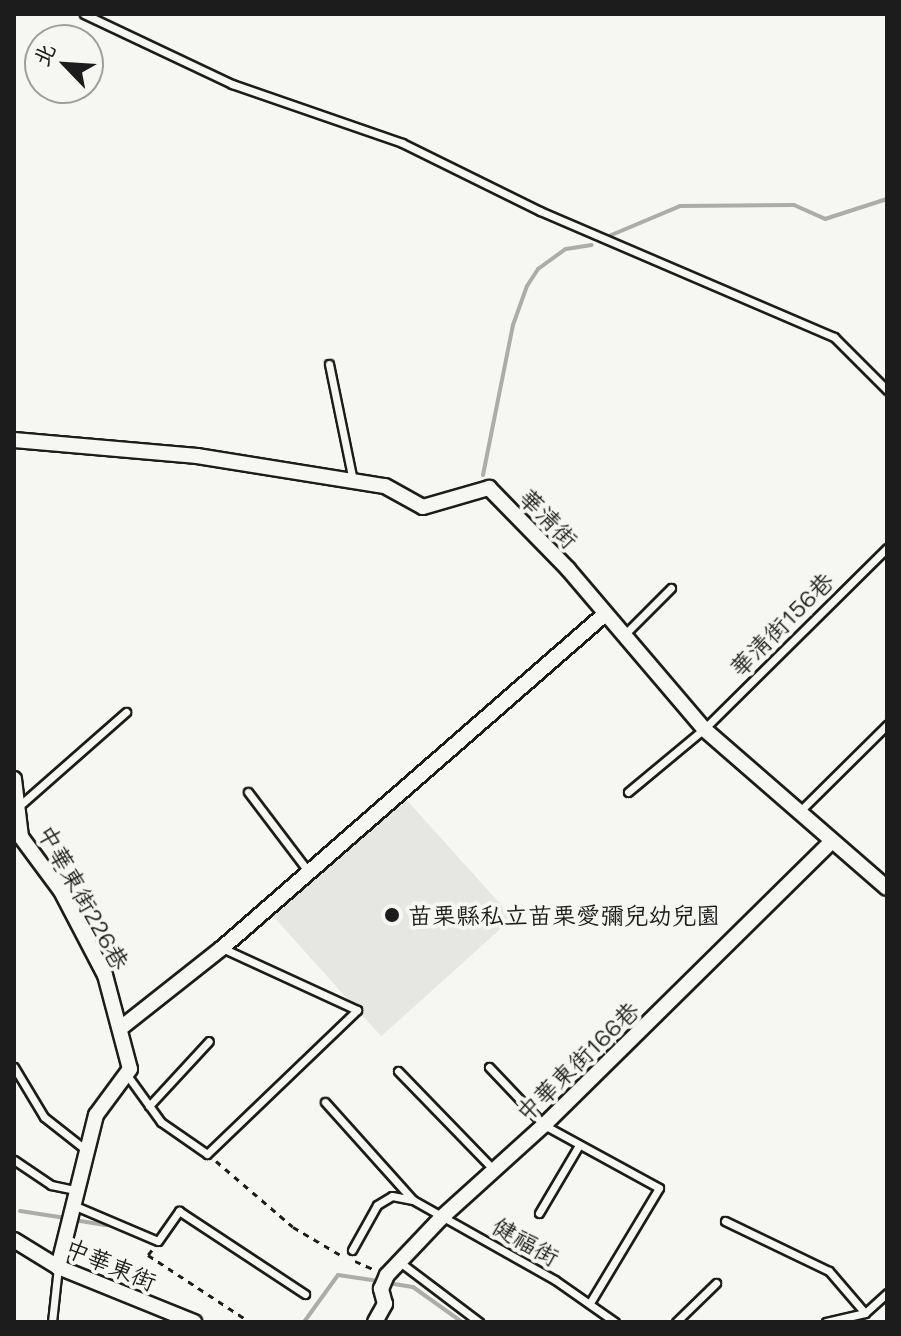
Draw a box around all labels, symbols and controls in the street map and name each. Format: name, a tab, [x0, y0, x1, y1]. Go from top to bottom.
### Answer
north arrow	[24, 24, 104, 104]
text: 北	[26, 38, 61, 71]
street label: 華清街	[514, 482, 584, 554]
street label: 華清街156巷	[723, 566, 839, 682]
street label: 中華東街226巷	[32, 820, 136, 974]
place label: 苗栗縣私立苗栗愛彌兒幼兒園	[408, 901, 720, 929]
marker: 苗栗縣私立苗栗愛彌兒幼兒園	[383, 906, 401, 924]
street label: 中華東街166巷	[510, 995, 644, 1127]
street label: 健福街	[488, 1211, 564, 1271]
street label: 中華東街	[61, 1232, 161, 1296]

